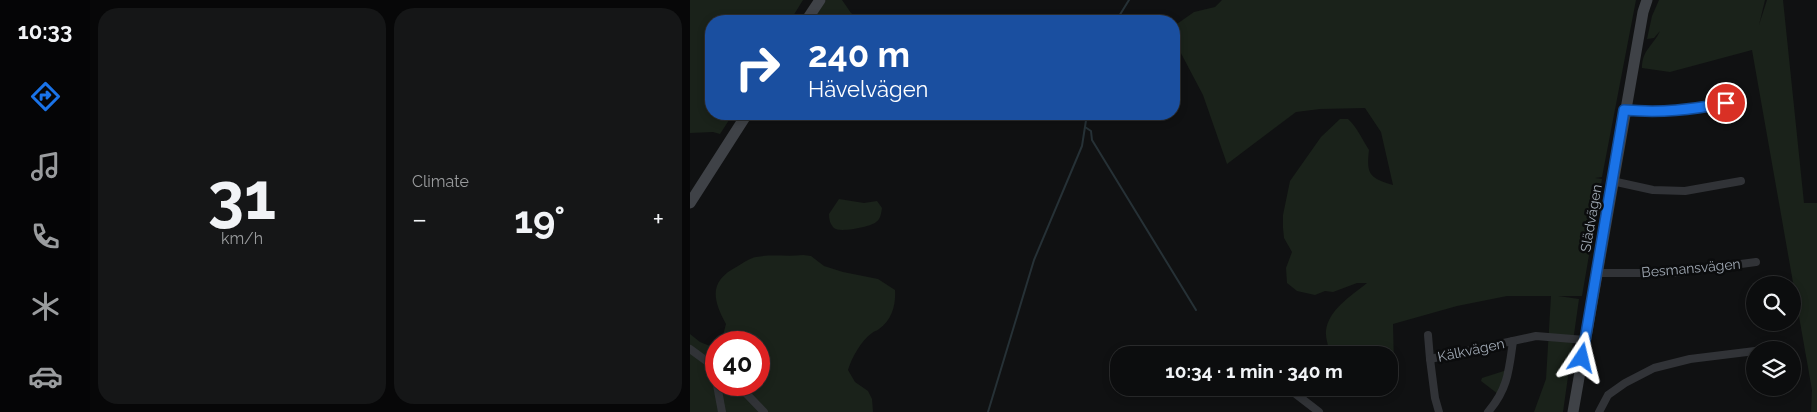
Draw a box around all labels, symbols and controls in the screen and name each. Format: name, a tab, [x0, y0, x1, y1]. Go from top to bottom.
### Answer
text: 10:33	[18, 18, 72, 44]
text: 240 m	[808, 34, 910, 75]
icon: right	[725, 35, 790, 100]
text: Hävelvägen	[808, 76, 928, 102]
icon: directions	[28, 79, 63, 114]
pin	[1705, 82, 1747, 124]
icon: arrive	[1712, 89, 1740, 117]
icon: music	[28, 149, 63, 184]
text: 31	[208, 158, 276, 234]
text: Climate	[412, 172, 469, 191]
street label: Slädvägen	[1577, 183, 1605, 253]
text: 19°	[514, 197, 565, 242]
text: −	[412, 203, 427, 236]
text: +	[652, 203, 664, 236]
icon: phone	[28, 219, 63, 254]
text: km/h	[221, 229, 263, 248]
street label: Besmansvägen	[1641, 256, 1741, 280]
map controls	[1746, 276, 1801, 396]
button: search	[1746, 276, 1801, 331]
icon: climate	[28, 289, 63, 324]
speed limit sign: 40	[705, 331, 770, 396]
position arrow	[1555, 331, 1607, 383]
street label: Kälkvägen	[1436, 335, 1506, 365]
button: layers	[1746, 341, 1801, 396]
icon: car	[28, 359, 63, 394]
text: 10:34 · 1 min · 340 m	[1165, 360, 1343, 382]

